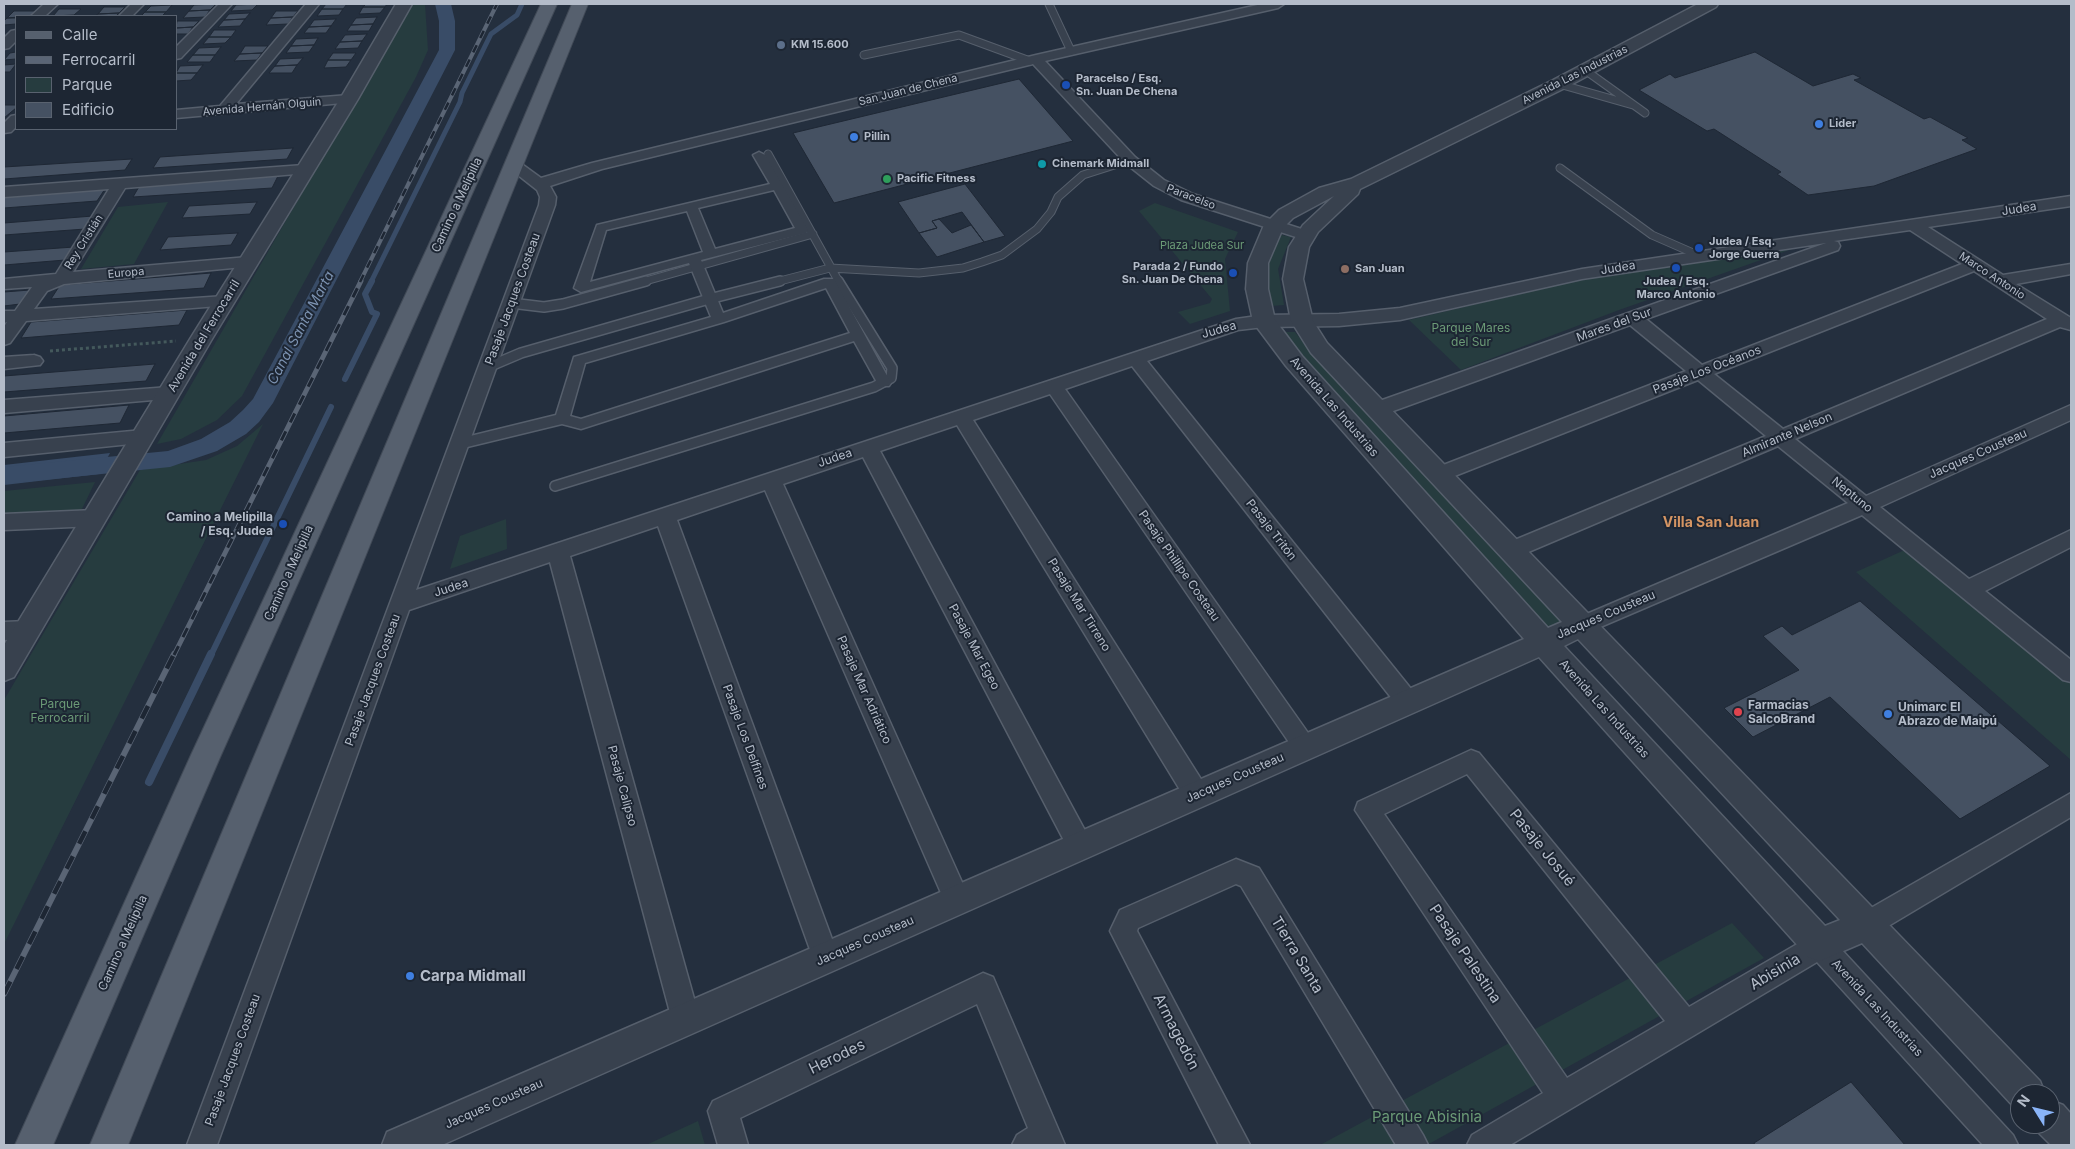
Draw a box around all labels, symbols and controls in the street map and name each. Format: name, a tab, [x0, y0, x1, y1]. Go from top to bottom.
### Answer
legend	[15, 15, 178, 130]
text: Calle	[62, 25, 97, 44]
place label: KM 15.600	[791, 38, 849, 52]
marker: KM 15.600	[775, 39, 787, 51]
street label: Avenida Las Industrias	[1520, 43, 1630, 107]
text: Ferrocarril	[62, 50, 135, 69]
street label: San Juan de Chena	[857, 71, 959, 109]
place label: Paracelso / Esq. Sn. Juan De Chena	[1076, 72, 1177, 98]
text: Parque	[62, 75, 112, 94]
marker: Paracelso / Esq. Sn. Juan De Chena	[1060, 79, 1072, 91]
street label: Avenida Hernán Olguín	[202, 95, 322, 119]
text: Edificio	[62, 100, 114, 119]
place label: Lider	[1829, 117, 1856, 131]
marker: Lider	[1813, 118, 1825, 130]
place label: Pillin	[864, 130, 890, 144]
marker: Pillin	[848, 131, 860, 143]
street label: Camino a Melipilla	[429, 155, 485, 255]
place label: Cinemark Midmall	[1052, 157, 1149, 171]
marker: Cinemark Midmall	[1036, 158, 1048, 170]
place label: Pacific Fitness	[897, 172, 976, 186]
marker: Pacific Fitness	[881, 173, 893, 185]
street label: Paracelso	[1165, 182, 1217, 212]
street label: Judea	[2001, 199, 2037, 219]
street label: Rey Cristián	[62, 212, 106, 272]
street label: Pasaje Jacques Costeau	[482, 231, 544, 367]
place label: Judea / Esq. Jorge Guerra	[1709, 235, 1779, 261]
park label: Plaza Judea Sur	[1160, 239, 1244, 253]
marker: Judea / Esq. Jorge Guerra	[1693, 242, 1705, 254]
street label: Marco Antonio	[1957, 250, 2027, 302]
street label: Judea	[1600, 258, 1636, 278]
place label: Parada 2 / Fundo Sn. Juan De Chena	[1122, 260, 1223, 286]
place label: San Juan	[1355, 262, 1405, 276]
marker: Judea / Esq. Marco Antonio	[1670, 262, 1682, 274]
marker: San Juan	[1339, 263, 1351, 275]
street label: Europa	[107, 265, 145, 281]
marker: Parada 2 / Fundo Sn. Juan De Chena	[1227, 267, 1239, 279]
water label: Canal Santa Marta	[264, 269, 338, 387]
place label: Judea / Esq. Marco Antonio	[1637, 275, 1715, 301]
street label: Avenida del Ferrocarril	[165, 278, 243, 394]
street label: Mares del Sur	[1575, 305, 1653, 345]
street label: Judea	[1200, 318, 1238, 342]
park label: Parque Mares del Sur	[1432, 321, 1510, 349]
street label: Pasaje Los Océanos	[1651, 343, 1763, 397]
street label: Avenida Las Industrias	[1287, 354, 1381, 460]
street label: Almirante Nelson	[1740, 409, 1834, 461]
street label: Jacques Cousteau	[1927, 426, 2029, 482]
street label: Judea	[816, 445, 854, 471]
street label: Neptuno	[1829, 474, 1875, 516]
street label: Pasaje Tritón	[1243, 497, 1299, 563]
street label: Pasaje Phillipe Costeau	[1135, 508, 1223, 624]
place label: Camino a Melipilla / Esq. Judea	[166, 510, 273, 538]
district label: Villa San Juan	[1663, 515, 1759, 531]
marker: Camino a Melipilla / Esq. Judea	[277, 518, 289, 530]
street label: Camino a Melipilla	[261, 523, 317, 623]
street label: Pasaje Mar Tirreno	[1044, 556, 1114, 654]
street label: Judea	[432, 576, 470, 600]
street label: Jacques Cousteau	[1555, 588, 1657, 642]
street label: Pasaje Mar Egeo	[945, 602, 1003, 692]
street label: Pasaje Jacques Costeau	[342, 612, 404, 748]
street label: Pasaje Mar Adriático	[834, 634, 894, 746]
street label: Avenida Las Industrias	[1556, 657, 1652, 761]
street label: Pasaje Los Delfines	[719, 682, 771, 792]
park label: Parque Ferrocarril	[31, 697, 89, 725]
place label: Farmacias SalcoBrand	[1748, 698, 1815, 726]
place label: Unimarc El Abrazo de Maipú	[1898, 700, 1997, 728]
marker: Farmacias SalcoBrand	[1732, 706, 1744, 718]
marker: Unimarc El Abrazo de Maipú	[1882, 708, 1894, 720]
street label: Pasaje Calipso	[604, 744, 640, 828]
street label: Jacques Cousteau	[1184, 750, 1286, 806]
street label: Pasaje Josué	[1505, 806, 1579, 890]
street label: Camino a Melipilla	[95, 893, 151, 993]
street label: Pasaje Palestina	[1425, 901, 1505, 1007]
street label: Jacques Cousteau	[814, 913, 916, 969]
street label: Tierra Santa	[1267, 913, 1327, 997]
street label: Abisinia	[1747, 950, 1803, 994]
street label: Avenida Las Industrias	[1828, 957, 1926, 1059]
place label: Carpa Midmall	[420, 967, 526, 985]
marker: Carpa Midmall	[404, 970, 416, 982]
street label: Armagedón	[1149, 991, 1203, 1073]
street label: Pasaje Jacques Costeau	[202, 992, 264, 1128]
street label: Herodes	[806, 1036, 868, 1078]
street label: Jacques Cousteau	[443, 1076, 545, 1132]
north arrow	[2010, 1084, 2060, 1134]
text: N	[2013, 1091, 2033, 1110]
park label: Parque Abisinia	[1372, 1108, 1482, 1126]

